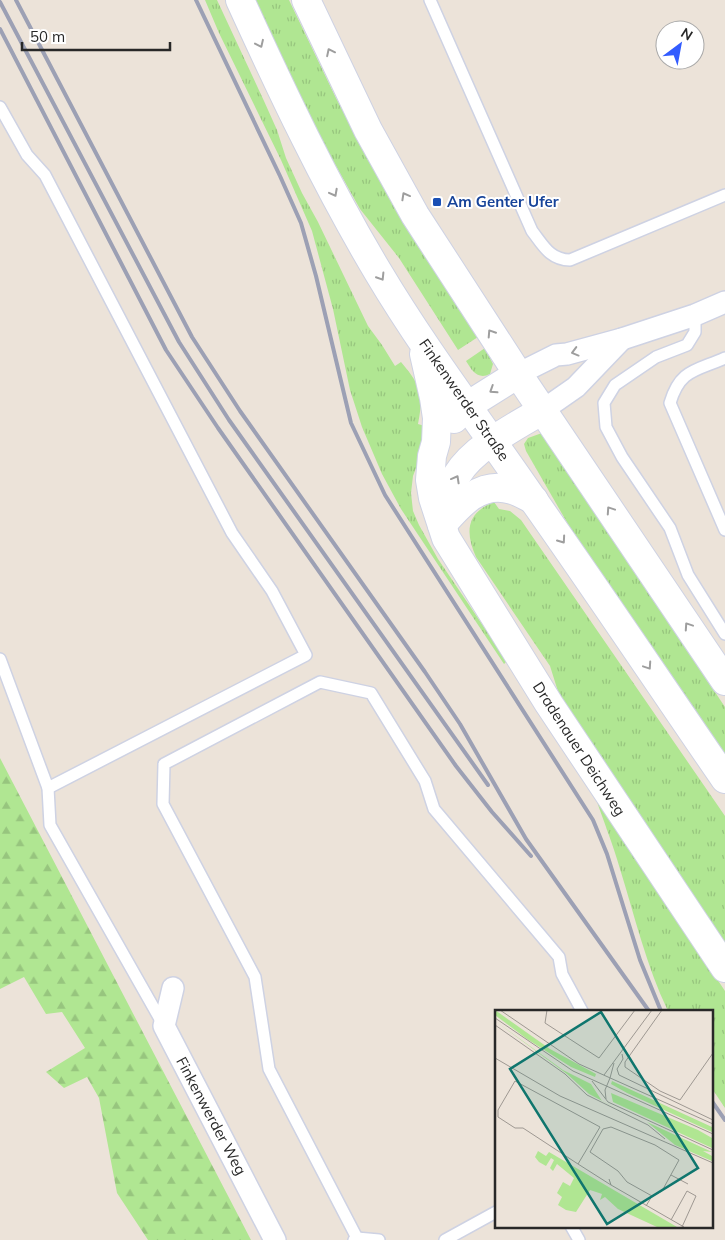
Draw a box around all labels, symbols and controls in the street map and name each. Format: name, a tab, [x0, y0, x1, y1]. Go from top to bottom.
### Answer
scale bar	[22, 20, 170, 52]
north arrow	[655, 20, 705, 70]
text: N	[678, 24, 696, 44]
text: 50 m	[30, 27, 65, 46]
one-way arrow	[254, 39, 264, 48]
one-way arrow	[326, 48, 336, 57]
one-way arrow	[328, 188, 338, 197]
one-way arrow	[401, 192, 411, 201]
place label: Am Genter Ufer	[447, 192, 559, 211]
marker: Am Genter Ufer	[431, 196, 443, 208]
one-way arrow	[375, 272, 385, 281]
one-way arrow	[488, 330, 498, 339]
street label: Finkenwerder Straße	[415, 335, 514, 464]
one-way arrow	[572, 346, 580, 356]
one-way arrow	[489, 384, 498, 394]
one-way arrow	[450, 475, 460, 484]
one-way arrow	[607, 506, 616, 516]
one-way arrow	[556, 535, 565, 544]
one-way arrow	[685, 622, 694, 632]
one-way arrow	[641, 660, 651, 669]
street label: Dradenauer Deichweg	[529, 678, 630, 819]
inset map	[495, 1010, 712, 1228]
street label: Finkenwerder Weg	[172, 1053, 251, 1178]

